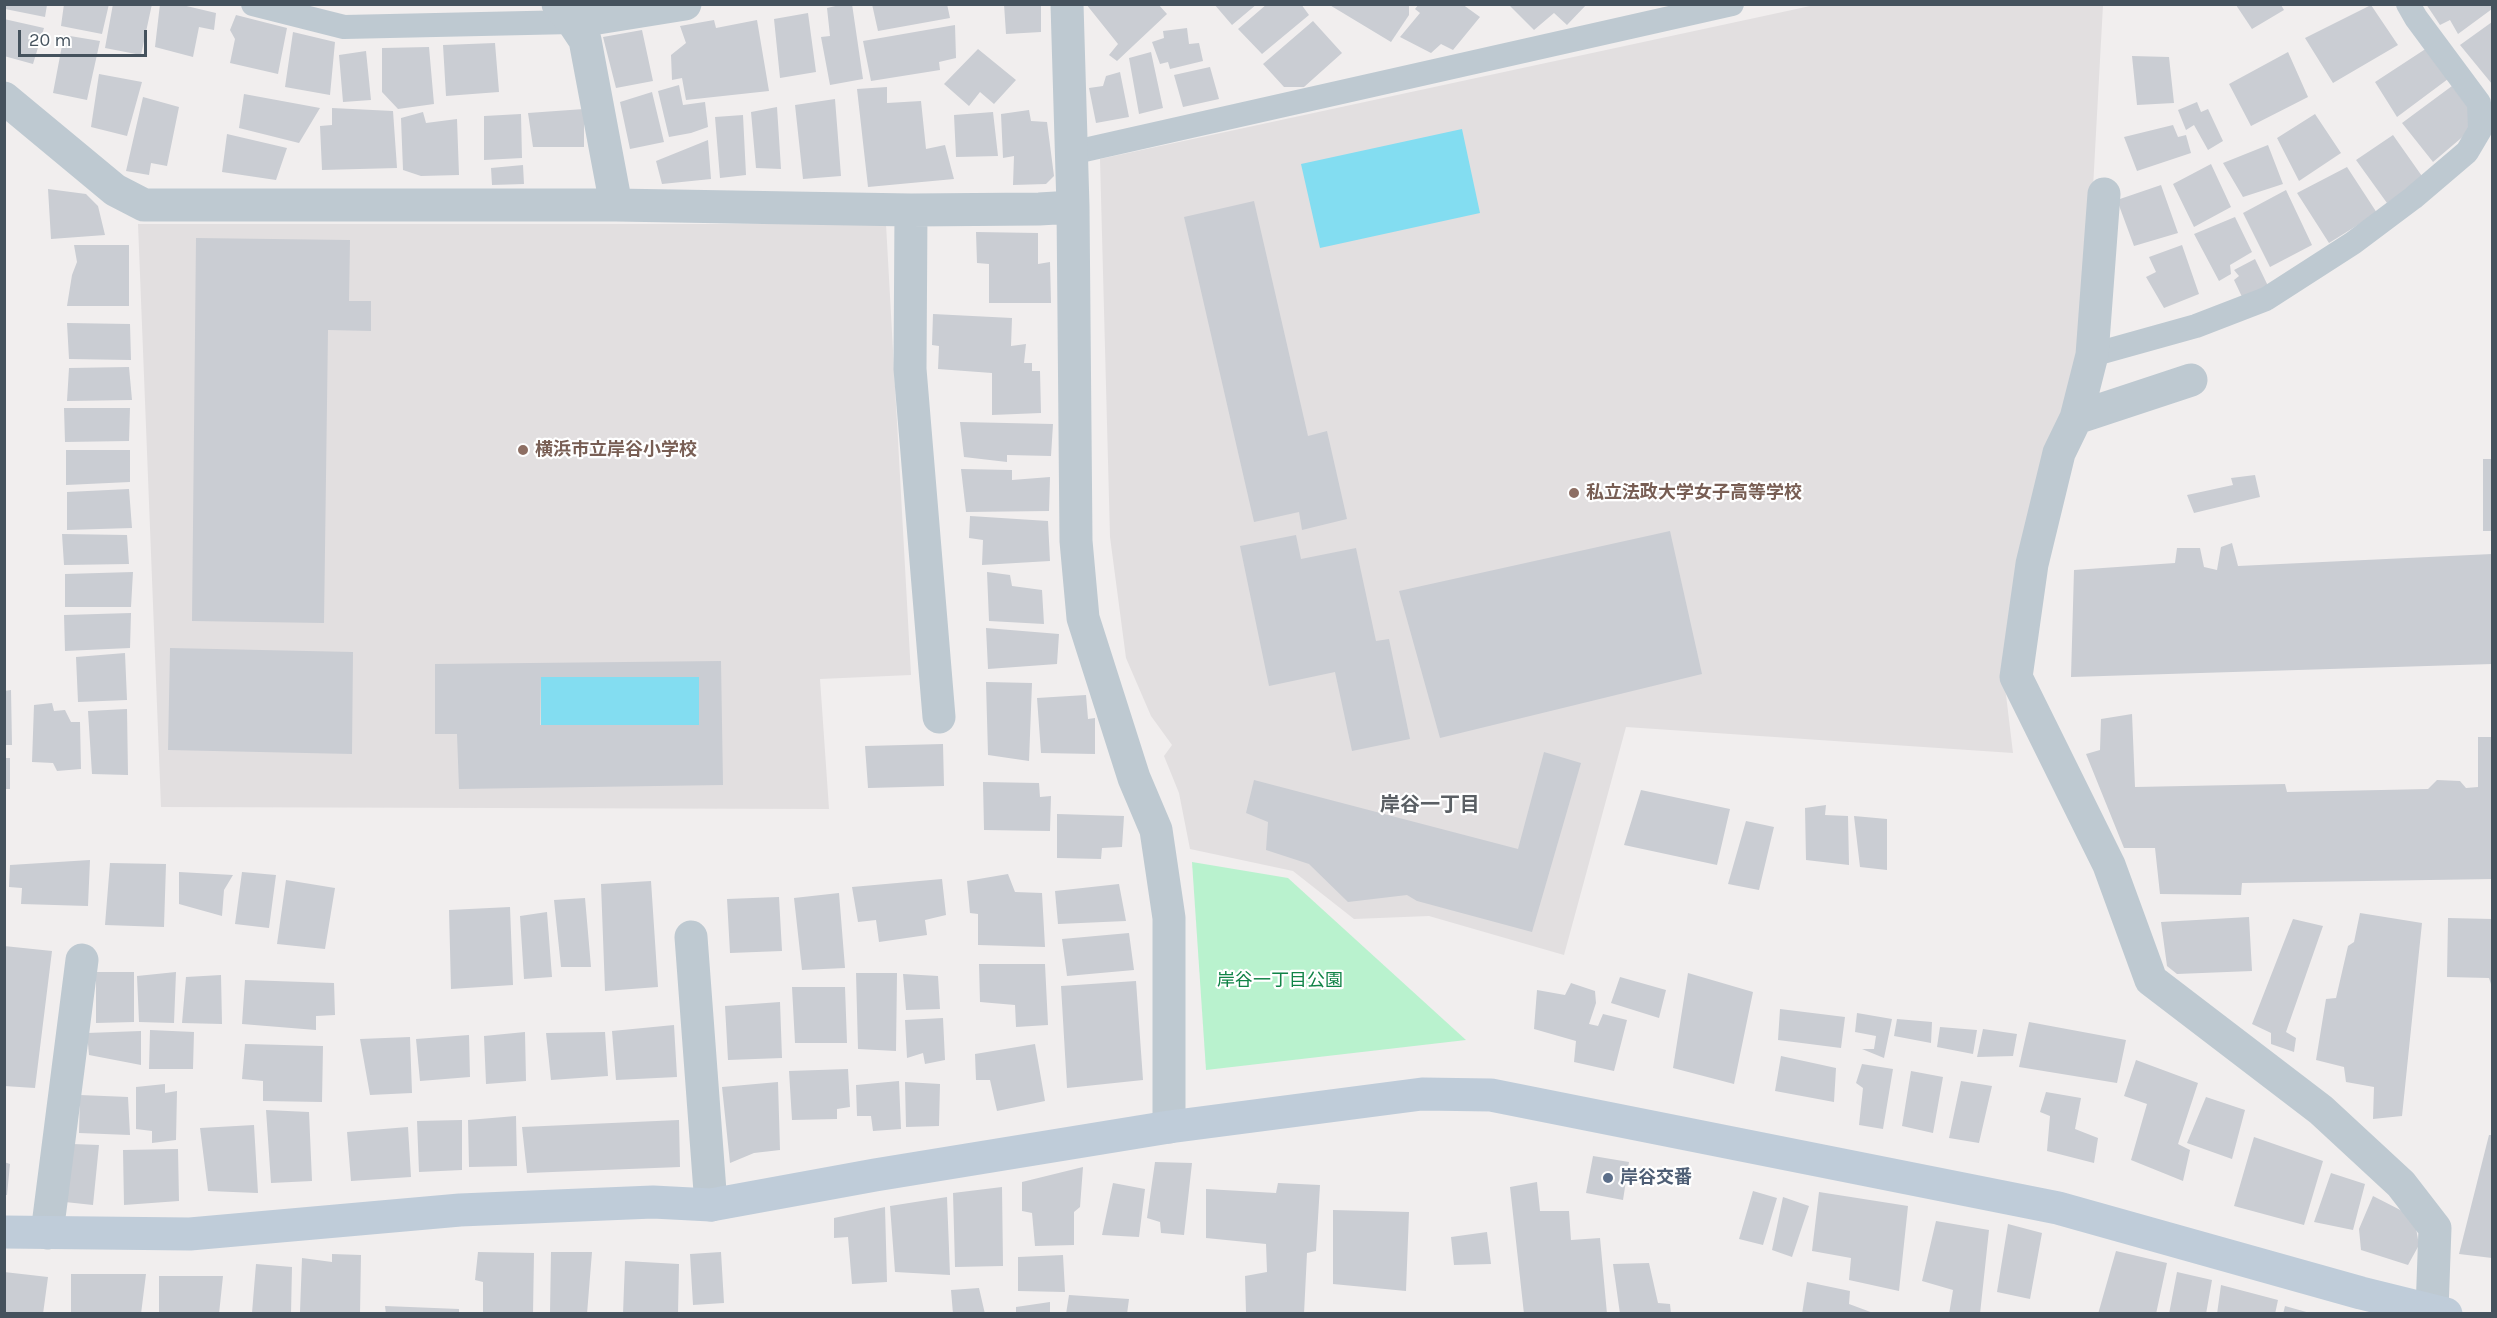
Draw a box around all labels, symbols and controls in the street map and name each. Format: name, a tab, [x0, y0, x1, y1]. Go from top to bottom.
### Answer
scale bar	[21, 18, 150, 56]
text: 20 m	[29, 29, 71, 51]
place label: 横浜市立岸谷小学校	[535, 439, 697, 461]
marker: 横浜市立岸谷小学校	[516, 443, 530, 457]
place label: 私立法政大学女子高等学校	[1586, 482, 1802, 504]
marker: 私立法政大学女子高等学校	[1567, 486, 1581, 500]
district label: 岸谷一丁目	[1380, 793, 1480, 817]
park label: 岸谷一丁目公園	[1217, 970, 1343, 992]
place label: 岸谷交番	[1620, 1167, 1692, 1189]
marker: 岸谷交番	[1601, 1171, 1615, 1185]

